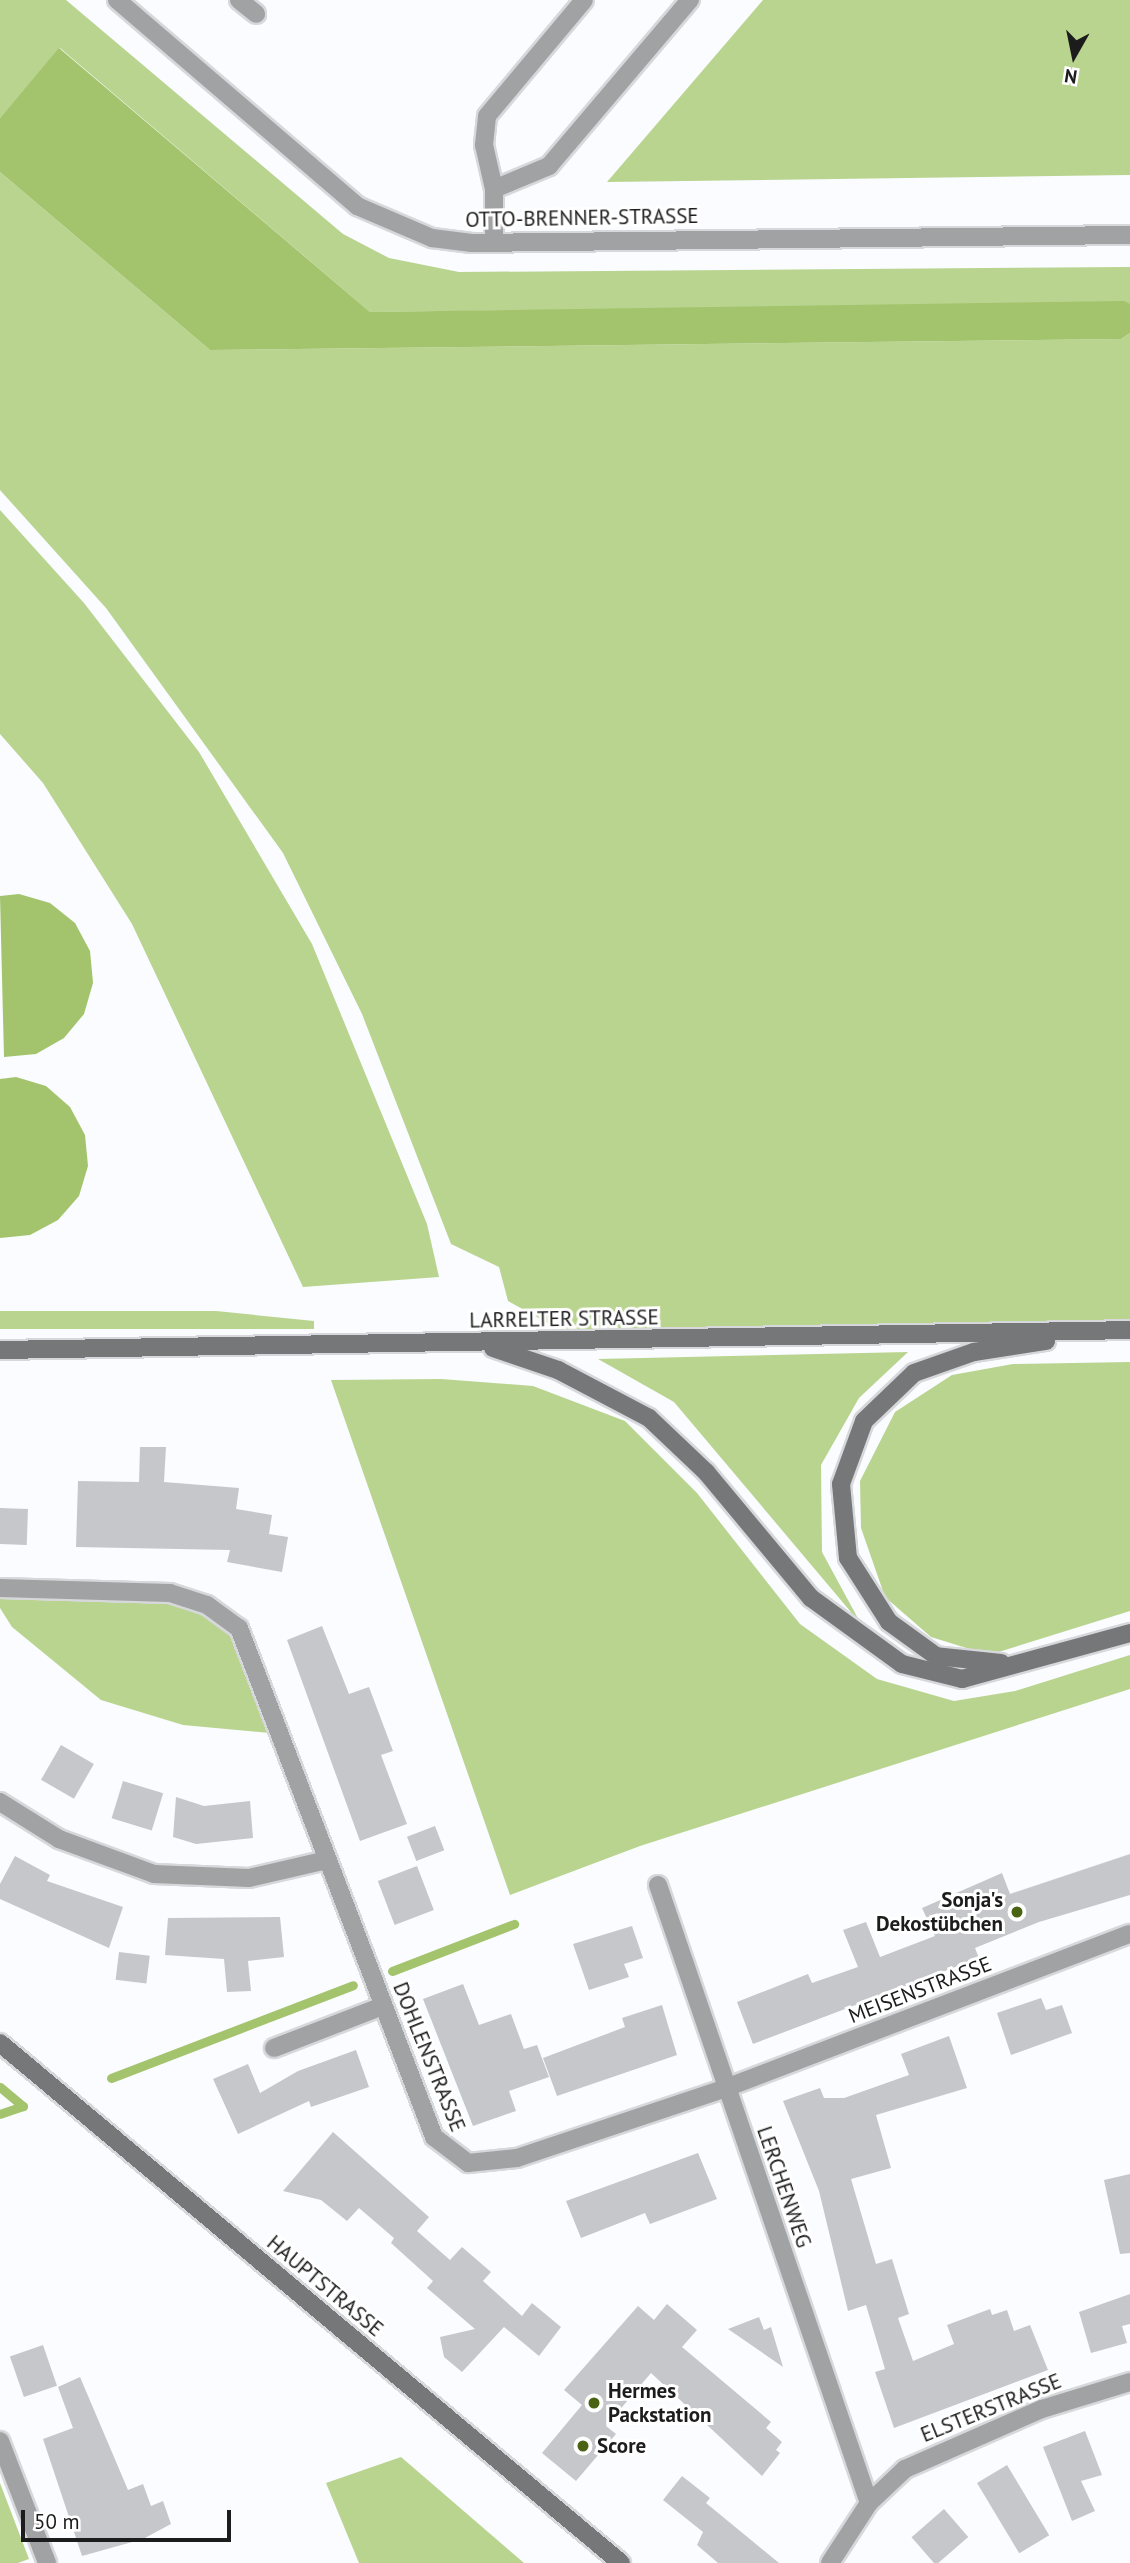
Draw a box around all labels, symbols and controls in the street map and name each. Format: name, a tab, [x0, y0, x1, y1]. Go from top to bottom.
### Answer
north arrow	[1039, 21, 1109, 91]
text: N	[1063, 64, 1079, 90]
street label: OTTO-BRENNER-STRASSE	[465, 203, 699, 233]
street label: LARRELTER STRASSE	[469, 1305, 659, 1333]
place label: Sonja's Dekostübchen	[876, 1887, 1003, 1937]
marker: Sonja's Dekostübchen	[1009, 1904, 1025, 1920]
street label: MEISENSTRASSE	[845, 1951, 995, 2029]
street label: DOHLENSTRASSE	[388, 1979, 470, 2135]
street label: LERCHENWEG	[751, 2123, 817, 2251]
street label: HAUPTSTRASSE	[262, 2230, 388, 2342]
street label: ELSTERSTRASSE	[917, 2368, 1065, 2448]
place label: Hermes Packstation	[608, 2378, 712, 2428]
marker: Hermes Packstation	[586, 2395, 602, 2411]
place label: Score	[597, 2433, 646, 2459]
marker: Score	[575, 2438, 591, 2454]
scale bar	[24, 2496, 234, 2540]
text: 50 m	[34, 2508, 80, 2535]

